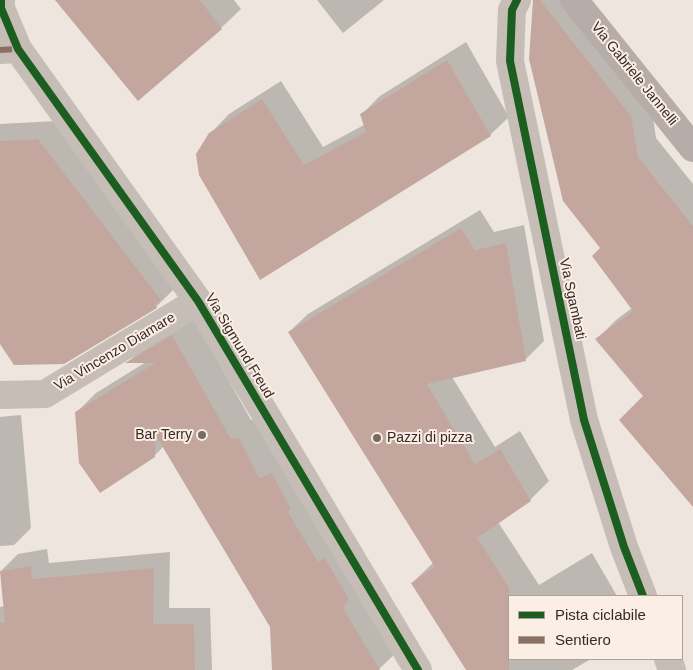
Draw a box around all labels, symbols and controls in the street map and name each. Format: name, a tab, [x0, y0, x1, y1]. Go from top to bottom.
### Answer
street label: Via Gabriele Jannelli	[587, 19, 681, 129]
street label: Via Sgambati	[555, 257, 589, 341]
street label: Via Sigmund Freud	[201, 290, 277, 402]
street label: Via Vincenzo Diamare	[52, 309, 178, 395]
place label: Bar Terry	[135, 427, 192, 443]
marker: Bar Terry	[196, 429, 208, 441]
place label: Pazzi di pizza	[387, 430, 473, 446]
marker: Pazzi di pizza	[371, 432, 383, 444]
legend	[508, 595, 683, 660]
text: Pista ciclabile	[555, 606, 646, 623]
text: Sentiero	[555, 631, 611, 648]

